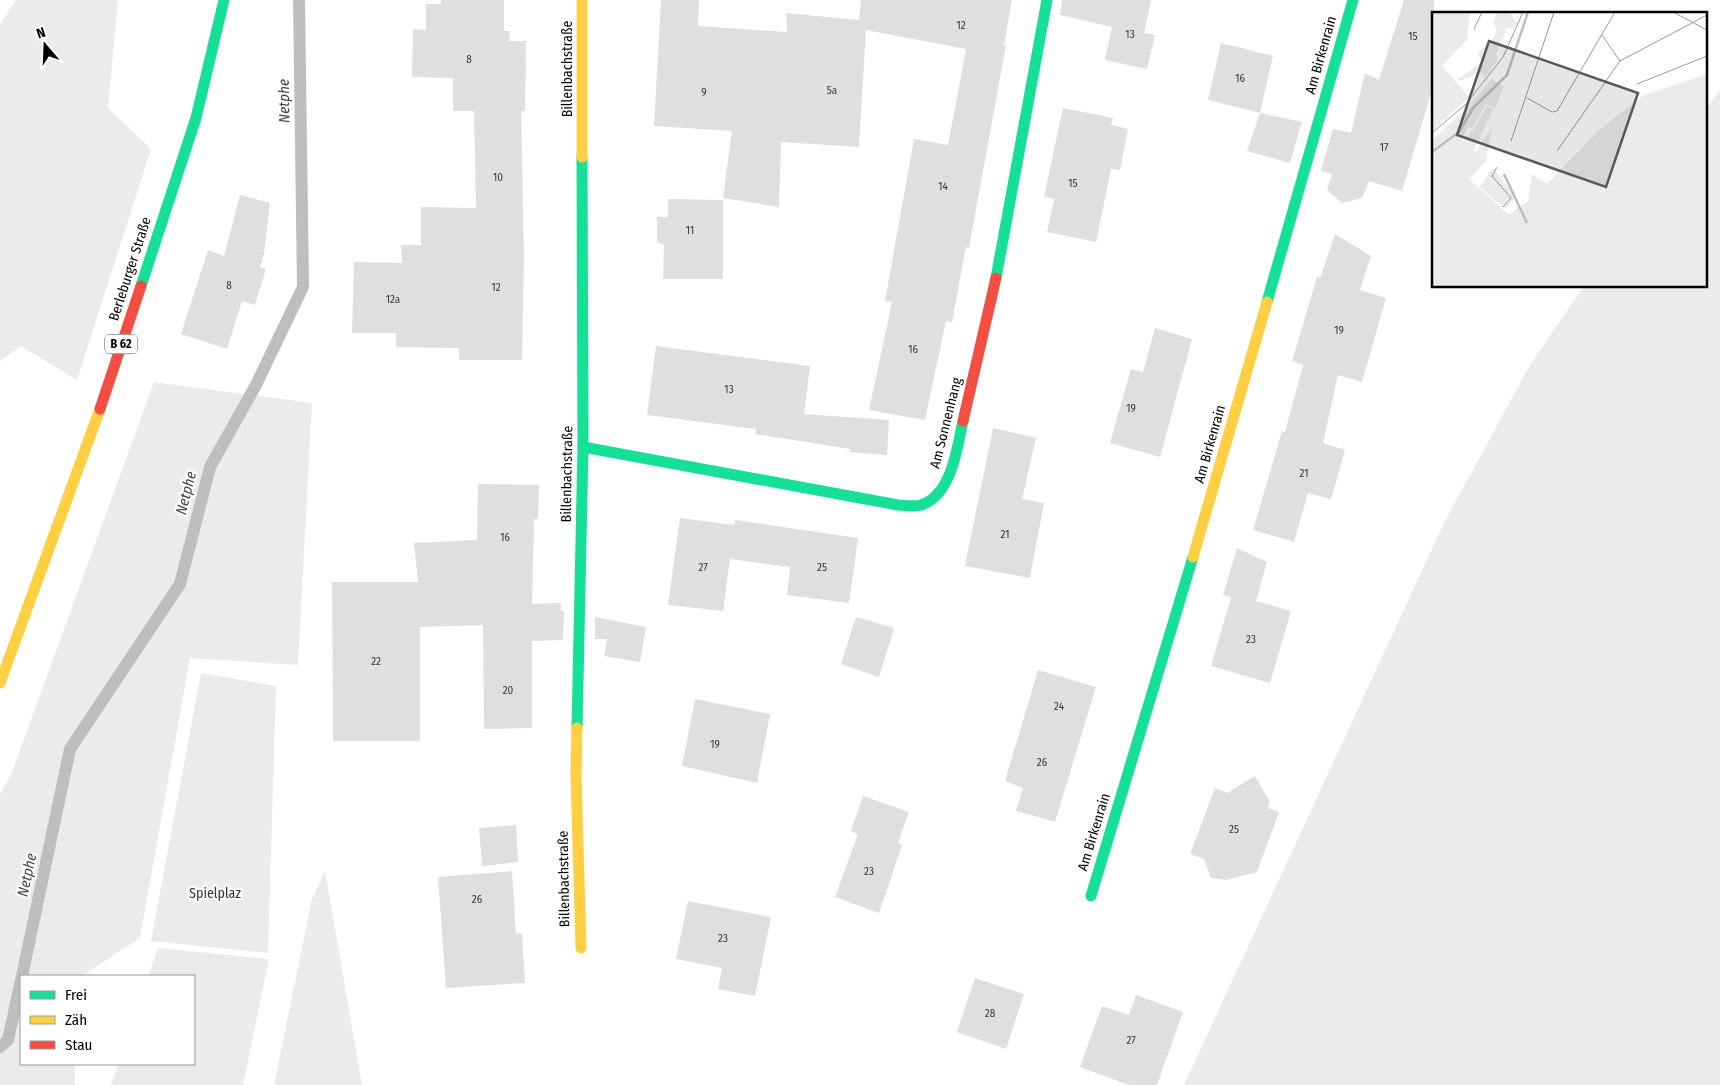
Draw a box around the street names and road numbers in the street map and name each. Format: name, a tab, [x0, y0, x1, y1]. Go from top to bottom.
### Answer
street label: Am Birkenrain	[1302, 14, 1340, 96]
street label: Billenbachstraße	[559, 21, 576, 117]
street label: Berleburger Straße	[105, 215, 155, 323]
road number: B 62	[105, 334, 137, 354]
street label: Am Sonnenhang	[927, 375, 966, 470]
street label: Am Birkenrain	[1191, 403, 1229, 485]
street label: Billenbachstraße	[558, 425, 576, 522]
street label: Am Birkenrain	[1074, 791, 1114, 873]
street label: Billenbachstraße	[555, 830, 573, 927]

